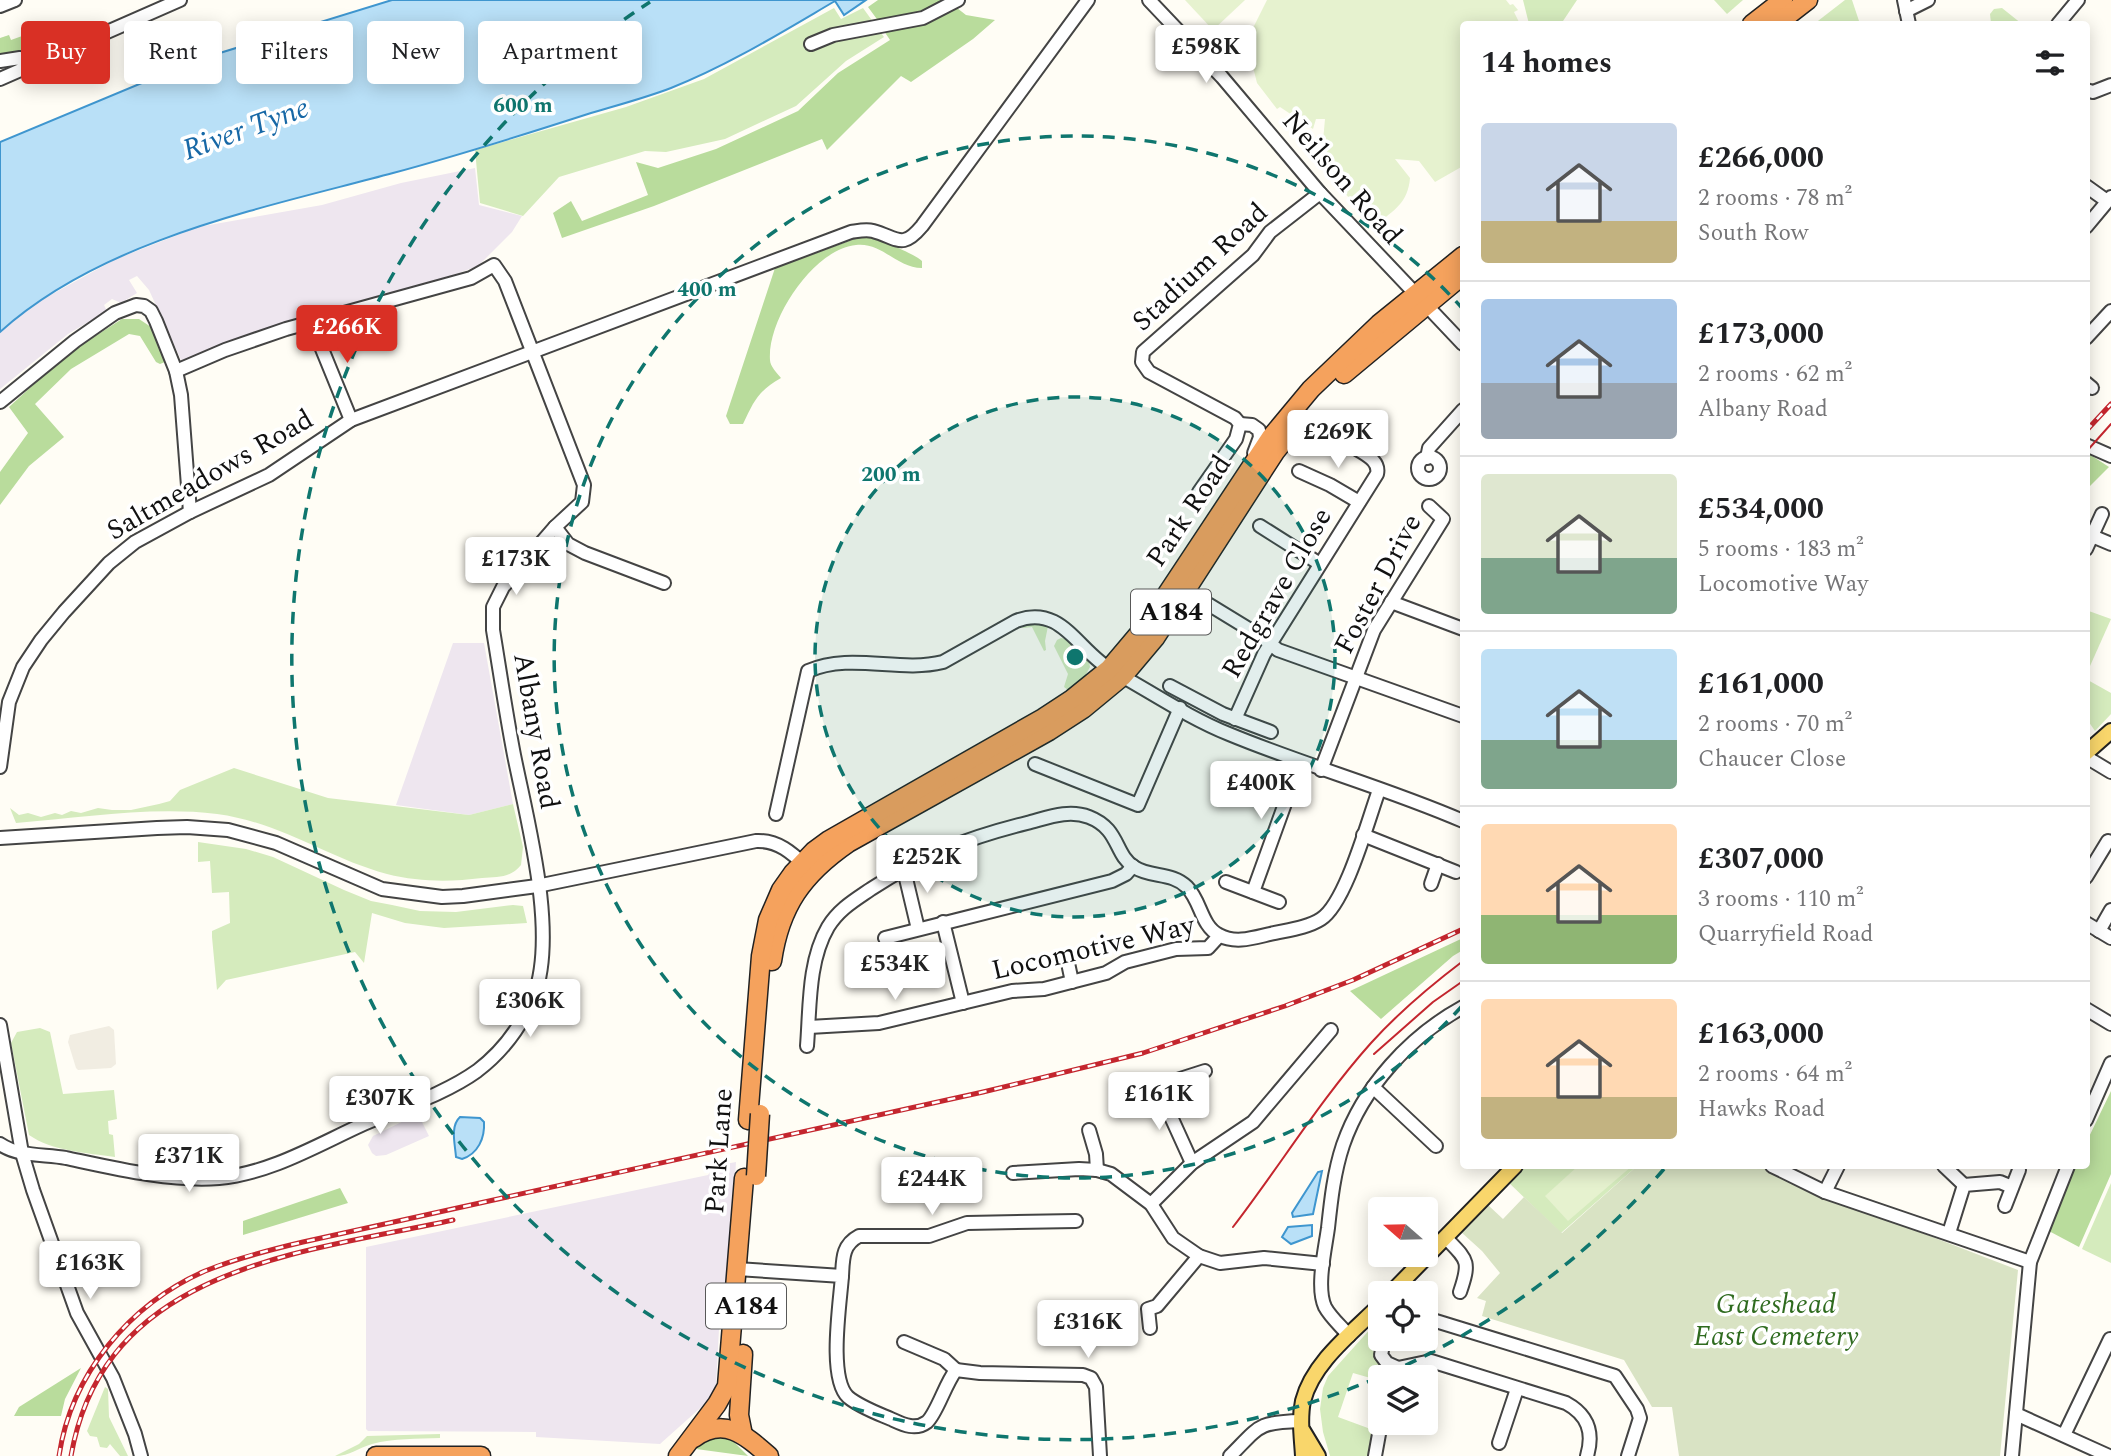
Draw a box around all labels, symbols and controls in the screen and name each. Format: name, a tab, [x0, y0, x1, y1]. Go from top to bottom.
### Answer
chip: Buy	[21, 21, 110, 84]
chip: Rent	[124, 21, 222, 84]
chip: Filters	[236, 21, 353, 84]
chip: New	[367, 21, 464, 84]
chip: Apartment	[478, 21, 642, 84]
pin: £598K	[1157, 25, 1255, 85]
text: £598K	[1171, 30, 1241, 65]
text: 14 homes	[1481, 40, 1612, 86]
icon: filters	[2031, 44, 2069, 82]
water label: River Tyne	[176, 85, 316, 173]
text: 600 m	[493, 90, 553, 122]
street label: Neilson Road	[1271, 101, 1413, 255]
text: £266,000	[1698, 135, 1824, 181]
icon: home	[1537, 151, 1621, 235]
text: 2 rooms · 78 m²	[1698, 181, 1852, 216]
street label: Stadium Road	[1122, 192, 1278, 342]
text: South Row	[1698, 216, 1808, 251]
text: 400 m	[677, 274, 737, 306]
pin: £266K	[298, 306, 396, 365]
text: £266K	[312, 310, 382, 345]
text: £173,000	[1698, 311, 1824, 357]
icon: home	[1537, 327, 1621, 411]
text: 2 rooms · 62 m²	[1698, 357, 1852, 392]
text: Albany Road	[1698, 392, 1828, 427]
street label: Saltmeadows Road	[98, 398, 322, 552]
pin: £269K	[1289, 410, 1387, 470]
text: £269K	[1303, 415, 1373, 450]
street label: Park Road	[1135, 446, 1243, 576]
text: 200 m	[861, 459, 921, 491]
text: £534,000	[1698, 486, 1824, 532]
street label: Redgrave Close	[1211, 499, 1343, 687]
icon: home	[1537, 502, 1621, 586]
street label: Foster Drive	[1323, 506, 1433, 662]
text: 5 rooms · 183 m²	[1698, 532, 1864, 567]
pin: £173K	[467, 538, 565, 597]
text: £173K	[481, 542, 551, 577]
text: Locomotive Way	[1698, 567, 1868, 602]
road number: A184	[1131, 590, 1211, 634]
centre of rings	[1063, 645, 1087, 669]
street label: Albany Road	[501, 649, 571, 813]
text: £161,000	[1698, 661, 1824, 707]
icon: home	[1537, 677, 1621, 761]
text: 2 rooms · 70 m²	[1698, 707, 1852, 742]
text: Chaucer Close	[1698, 742, 1846, 777]
pin: £400K	[1212, 762, 1310, 821]
text: £400K	[1226, 766, 1296, 801]
pin: £252K	[878, 836, 976, 895]
text: £307,000	[1698, 836, 1824, 882]
text: £252K	[892, 840, 962, 875]
icon: home	[1537, 852, 1621, 936]
text: 3 rooms · 110 m²	[1698, 882, 1864, 917]
street label: Locomotive Way	[987, 903, 1200, 992]
text: Quarryfield Road	[1698, 917, 1873, 952]
pin: £534K	[846, 942, 944, 1002]
text: £534K	[860, 947, 930, 982]
pin: £306K	[481, 979, 579, 1039]
text: £306K	[495, 984, 565, 1019]
text: £163,000	[1698, 1011, 1824, 1057]
icon: home	[1537, 1027, 1621, 1111]
text: 2 rooms · 64 m²	[1698, 1057, 1852, 1092]
pin: £161K	[1110, 1072, 1208, 1132]
pin: £307K	[331, 1076, 429, 1136]
text: £161K	[1124, 1077, 1194, 1112]
text: £307K	[345, 1081, 415, 1116]
street label: Park Lane	[693, 1087, 745, 1215]
text: Hawks Road	[1698, 1092, 1825, 1127]
pin: £371K	[140, 1134, 238, 1194]
text: £371K	[154, 1139, 224, 1174]
pin: £244K	[883, 1158, 981, 1217]
text: £244K	[897, 1162, 967, 1197]
north arrow	[1368, 1197, 1438, 1267]
map controls	[1368, 1197, 1438, 1435]
pin: £163K	[41, 1242, 139, 1301]
text: £163K	[55, 1246, 125, 1281]
button: locate	[1368, 1281, 1438, 1351]
park label: Gateshead East Cemetery	[1694, 1283, 1859, 1358]
road number: A184	[706, 1284, 786, 1329]
pin: £316K	[1039, 1300, 1137, 1360]
text: £316K	[1053, 1305, 1123, 1340]
button: layers	[1368, 1365, 1438, 1435]

